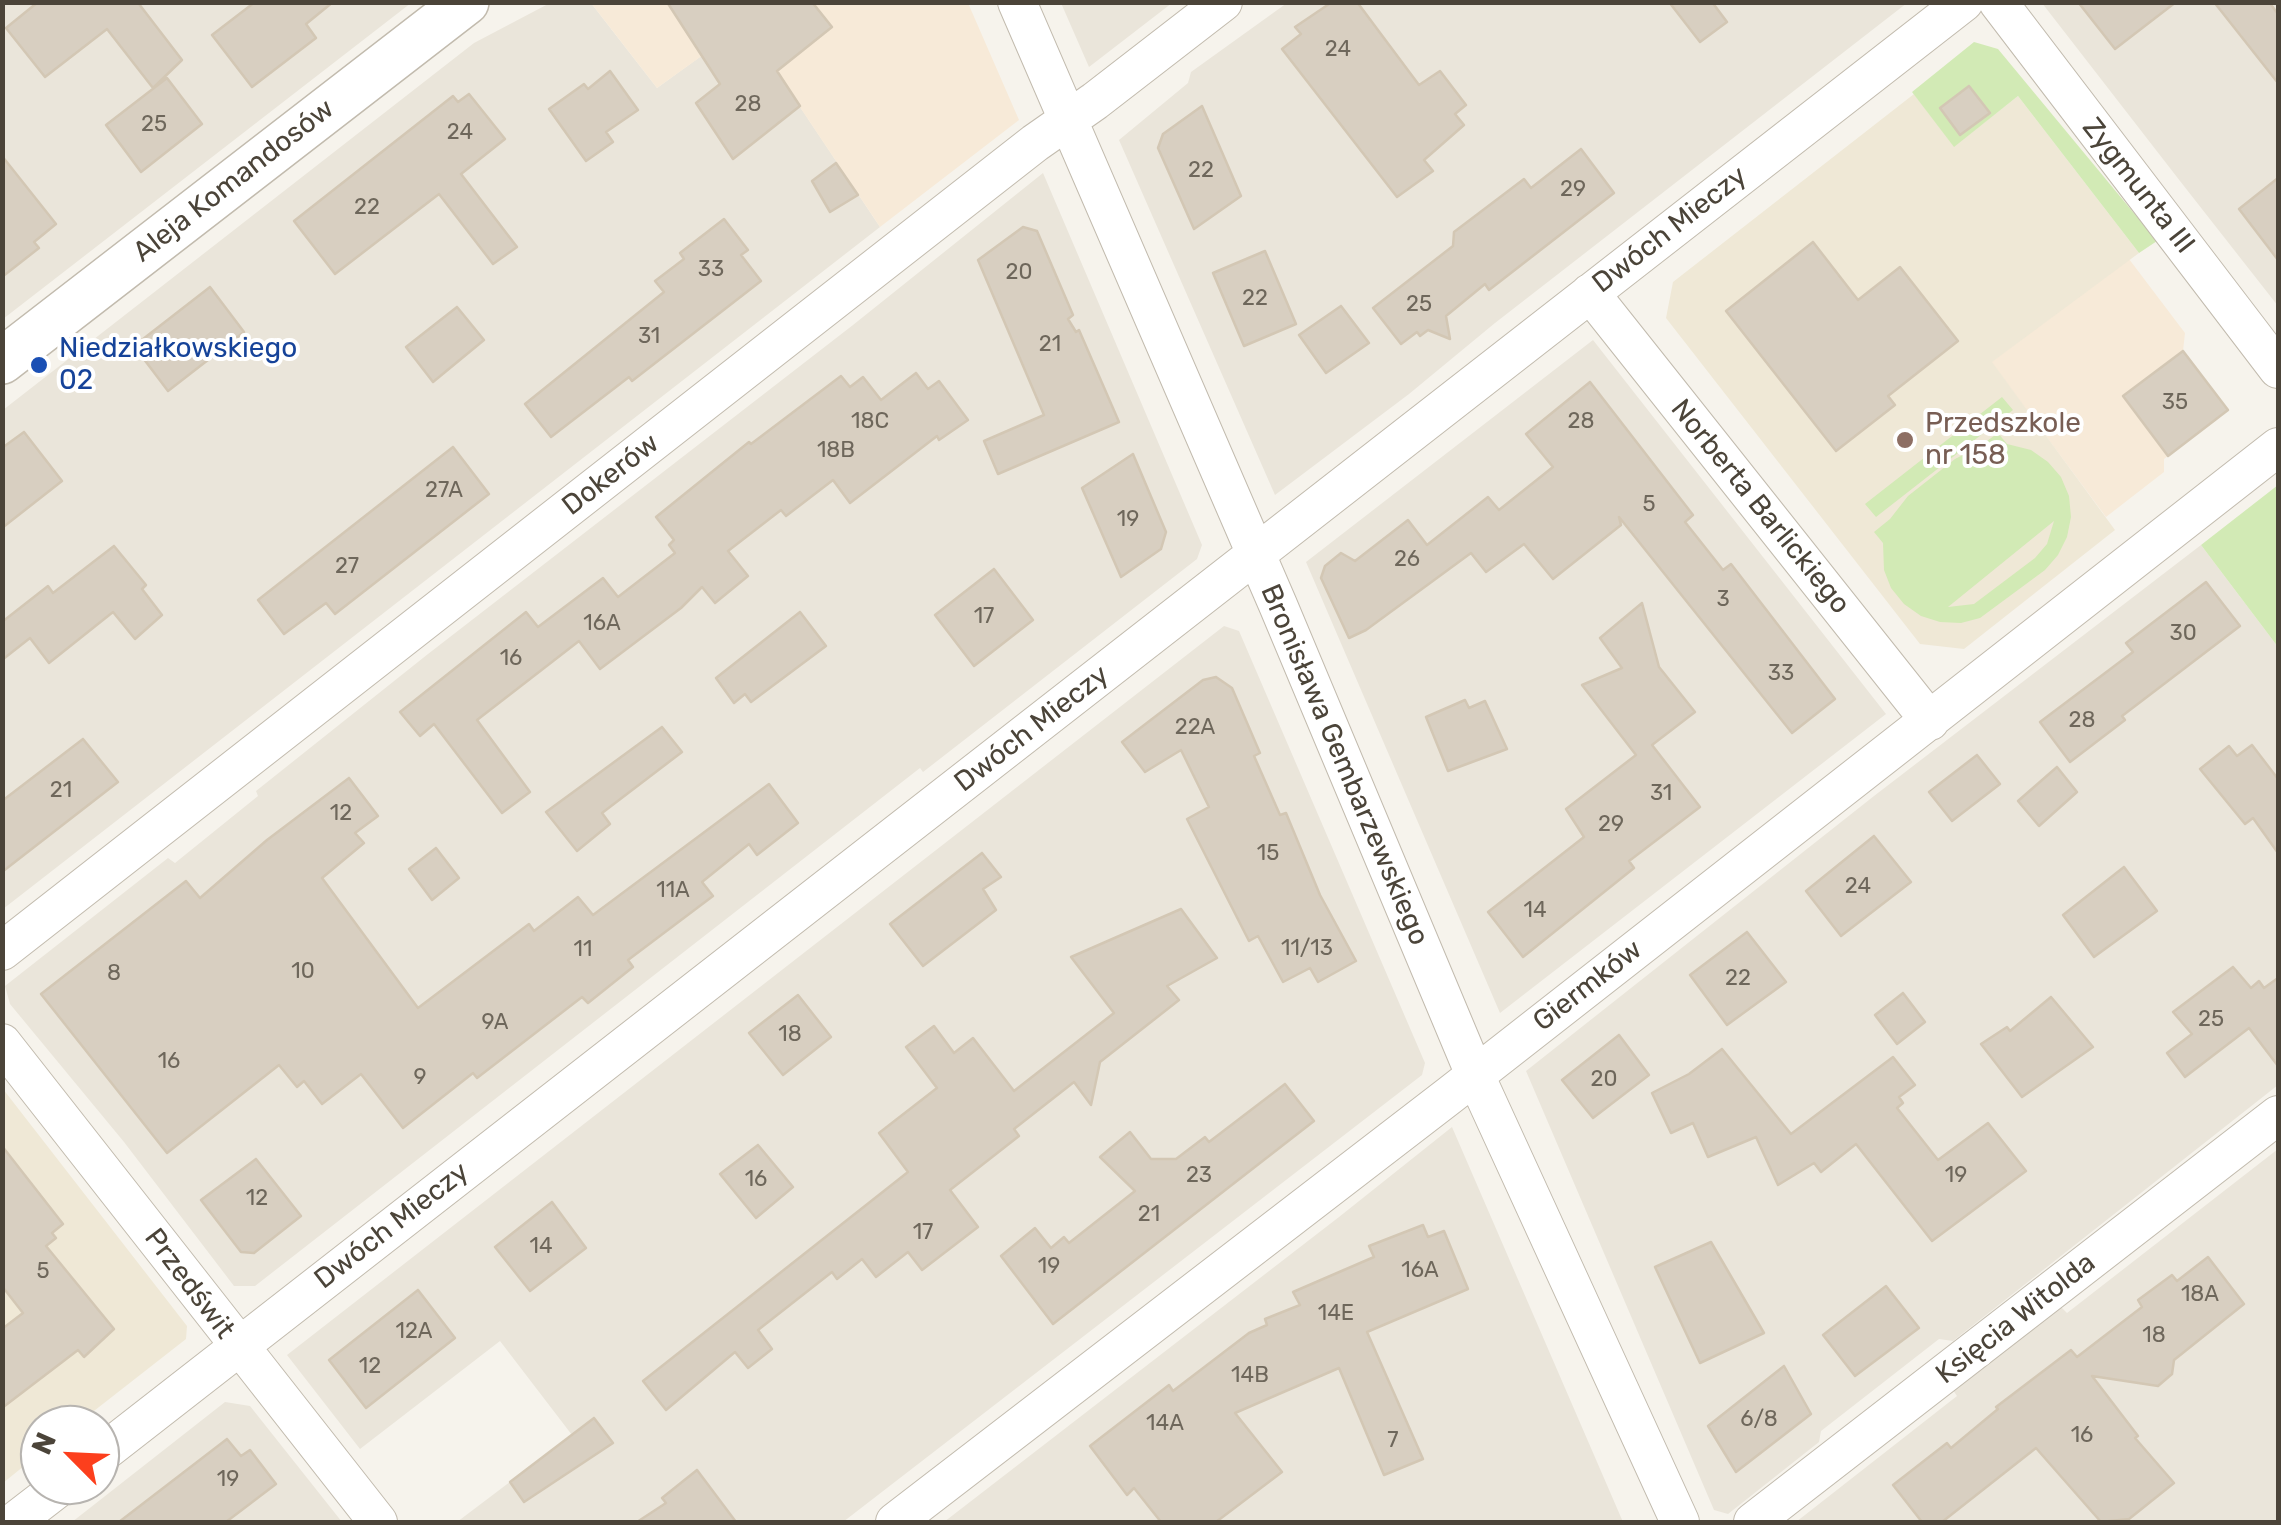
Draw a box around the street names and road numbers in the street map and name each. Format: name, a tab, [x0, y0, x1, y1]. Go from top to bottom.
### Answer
street label: Aleja Komandosów	[127, 92, 341, 270]
street label: Zygmunta III	[2075, 112, 2201, 260]
street label: Dwóch Mieczy	[1586, 159, 1754, 301]
street label: Norberta Barlickiego	[1663, 393, 1857, 621]
street label: Dokerów	[556, 427, 666, 523]
street label: Bronisława Gembarzewskiego	[1253, 580, 1435, 950]
street label: Dwóch Mieczy	[948, 658, 1116, 800]
street label: Giermków	[1527, 933, 1649, 1039]
street label: Dwóch Mieczy	[308, 1155, 476, 1297]
street label: Przedświt	[137, 1222, 241, 1346]
street label: Księcia Witolda	[1930, 1246, 2102, 1392]

